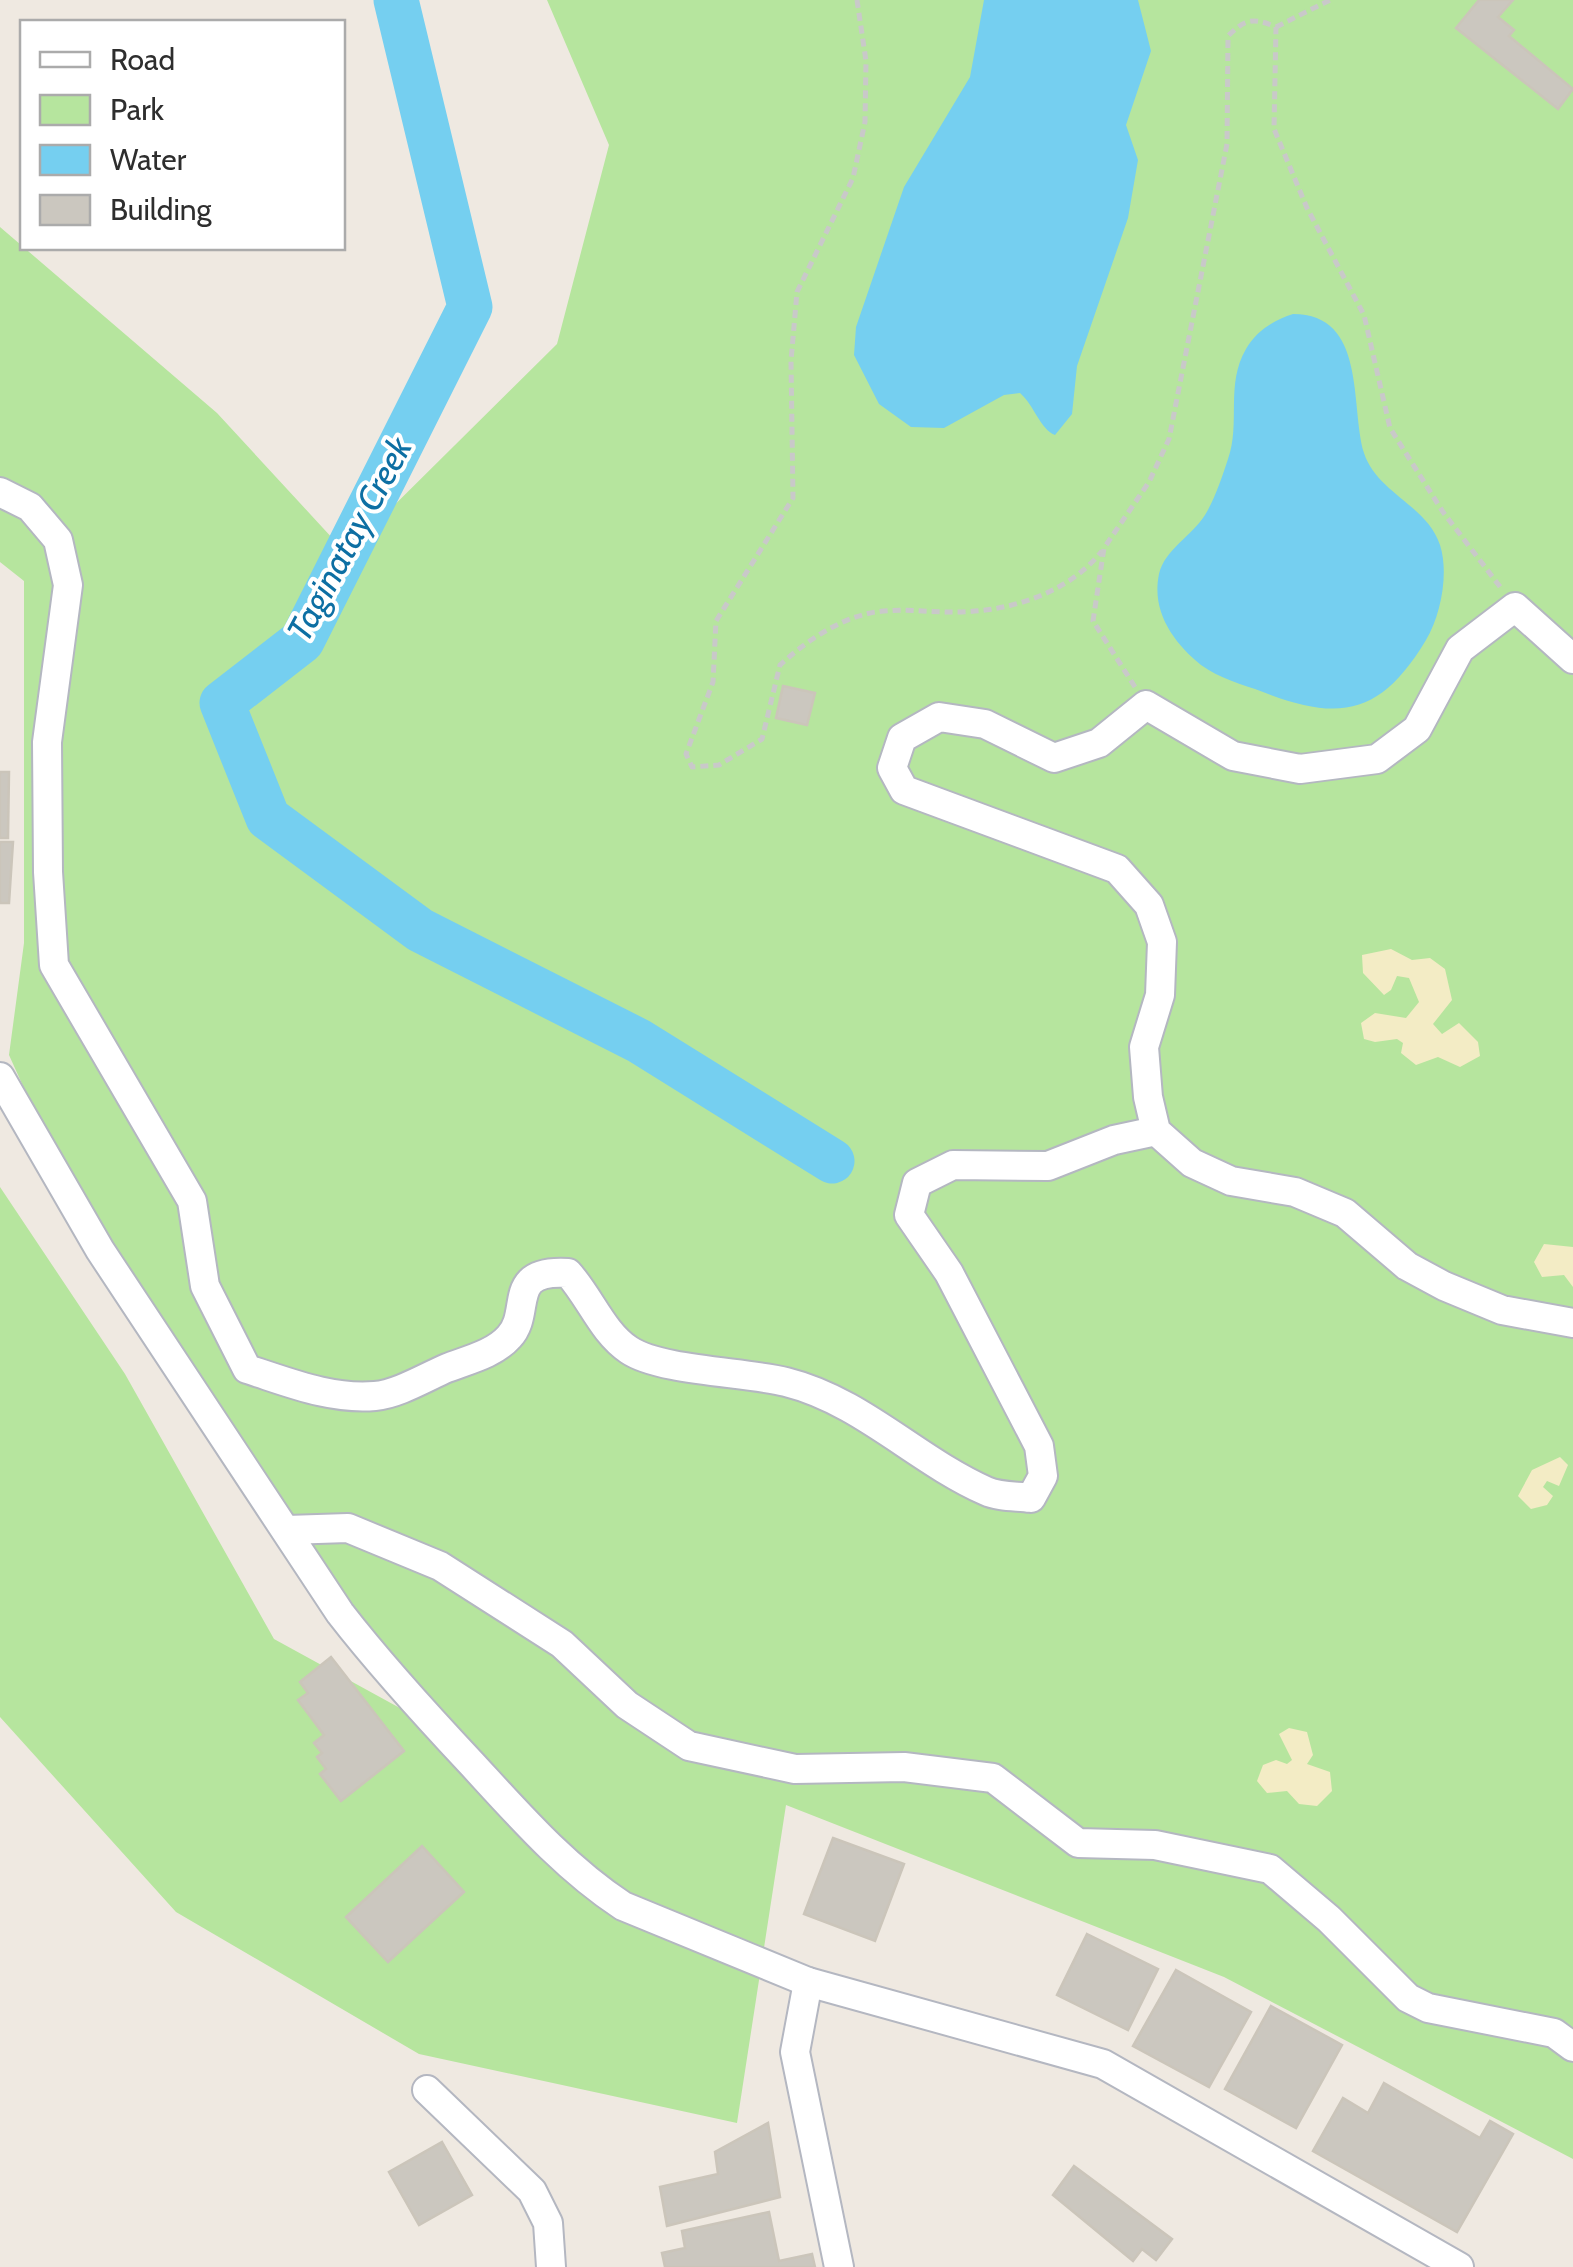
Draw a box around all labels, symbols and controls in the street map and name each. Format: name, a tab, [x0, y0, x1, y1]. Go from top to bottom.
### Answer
legend	[20, 20, 345, 250]
text: Road	[110, 41, 175, 78]
text: Park	[110, 91, 165, 128]
text: Water	[110, 141, 187, 178]
text: Building	[110, 191, 213, 228]
water label: Taginatay Creek	[277, 429, 421, 648]

